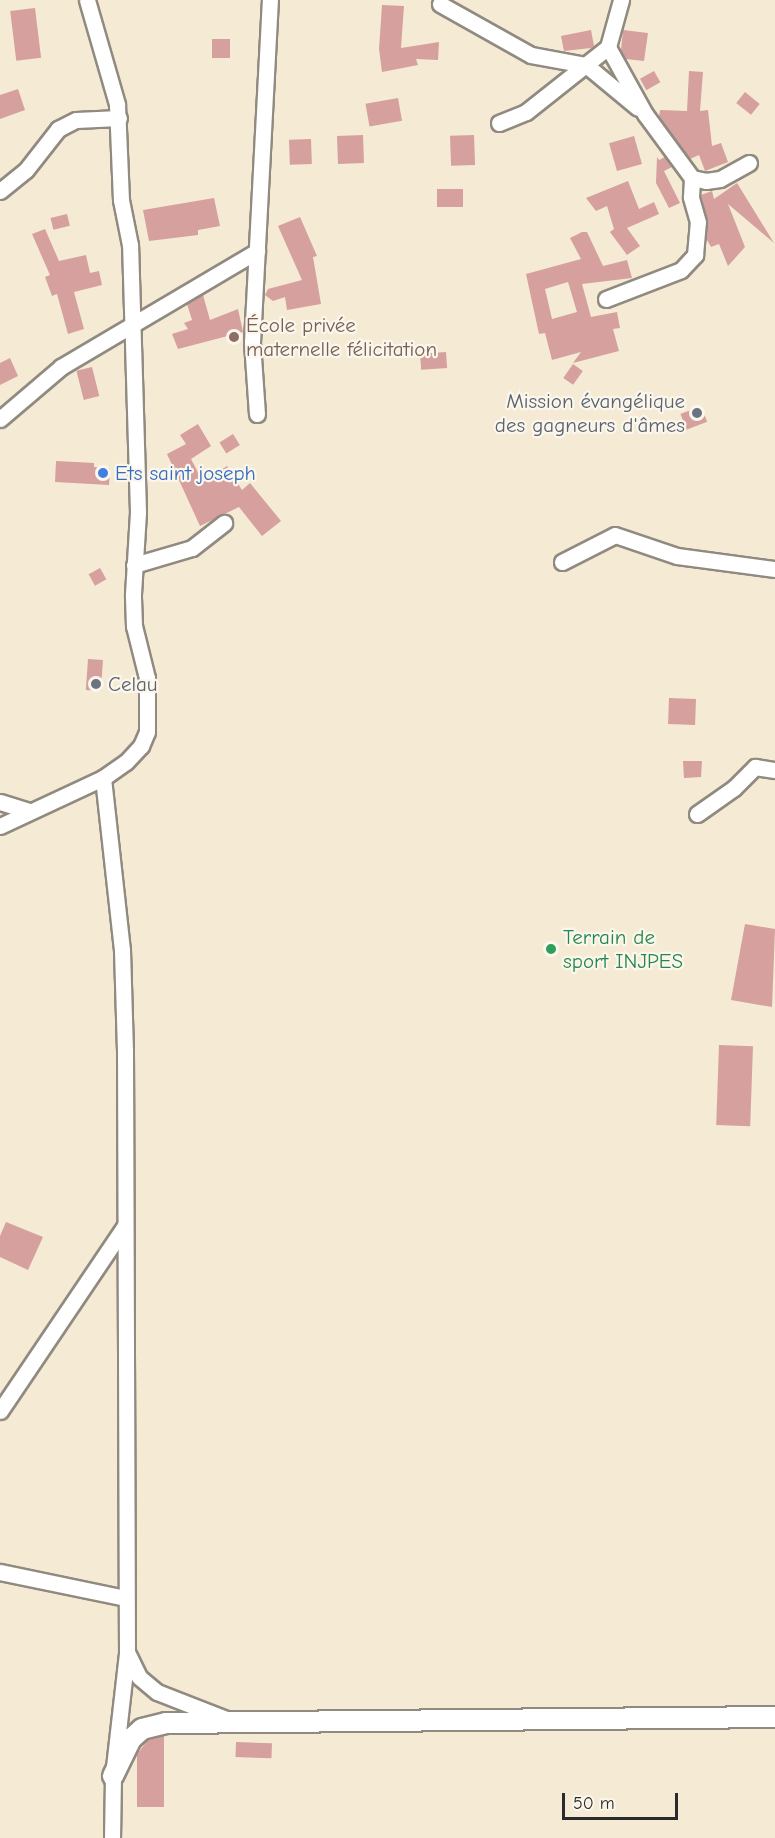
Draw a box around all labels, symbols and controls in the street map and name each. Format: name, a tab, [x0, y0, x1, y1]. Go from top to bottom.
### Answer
place label: École privée maternelle félicitation	[246, 312, 437, 362]
marker: École privée maternelle félicitation	[227, 330, 241, 344]
place label: Mission évangélique des gagneurs d'âmes	[495, 388, 685, 438]
marker: Mission évangélique des gagneurs d'âmes	[690, 406, 704, 420]
place label: Ets saint joseph	[115, 460, 256, 486]
marker: Ets saint joseph	[96, 466, 110, 480]
place label: Celau	[108, 671, 158, 697]
marker: Celau	[89, 677, 103, 691]
place label: Terrain de sport INJPES	[563, 924, 683, 974]
marker: Terrain de sport INJPES	[544, 942, 558, 956]
scale bar	[565, 1781, 680, 1819]
text: 50 m	[573, 1793, 615, 1814]

